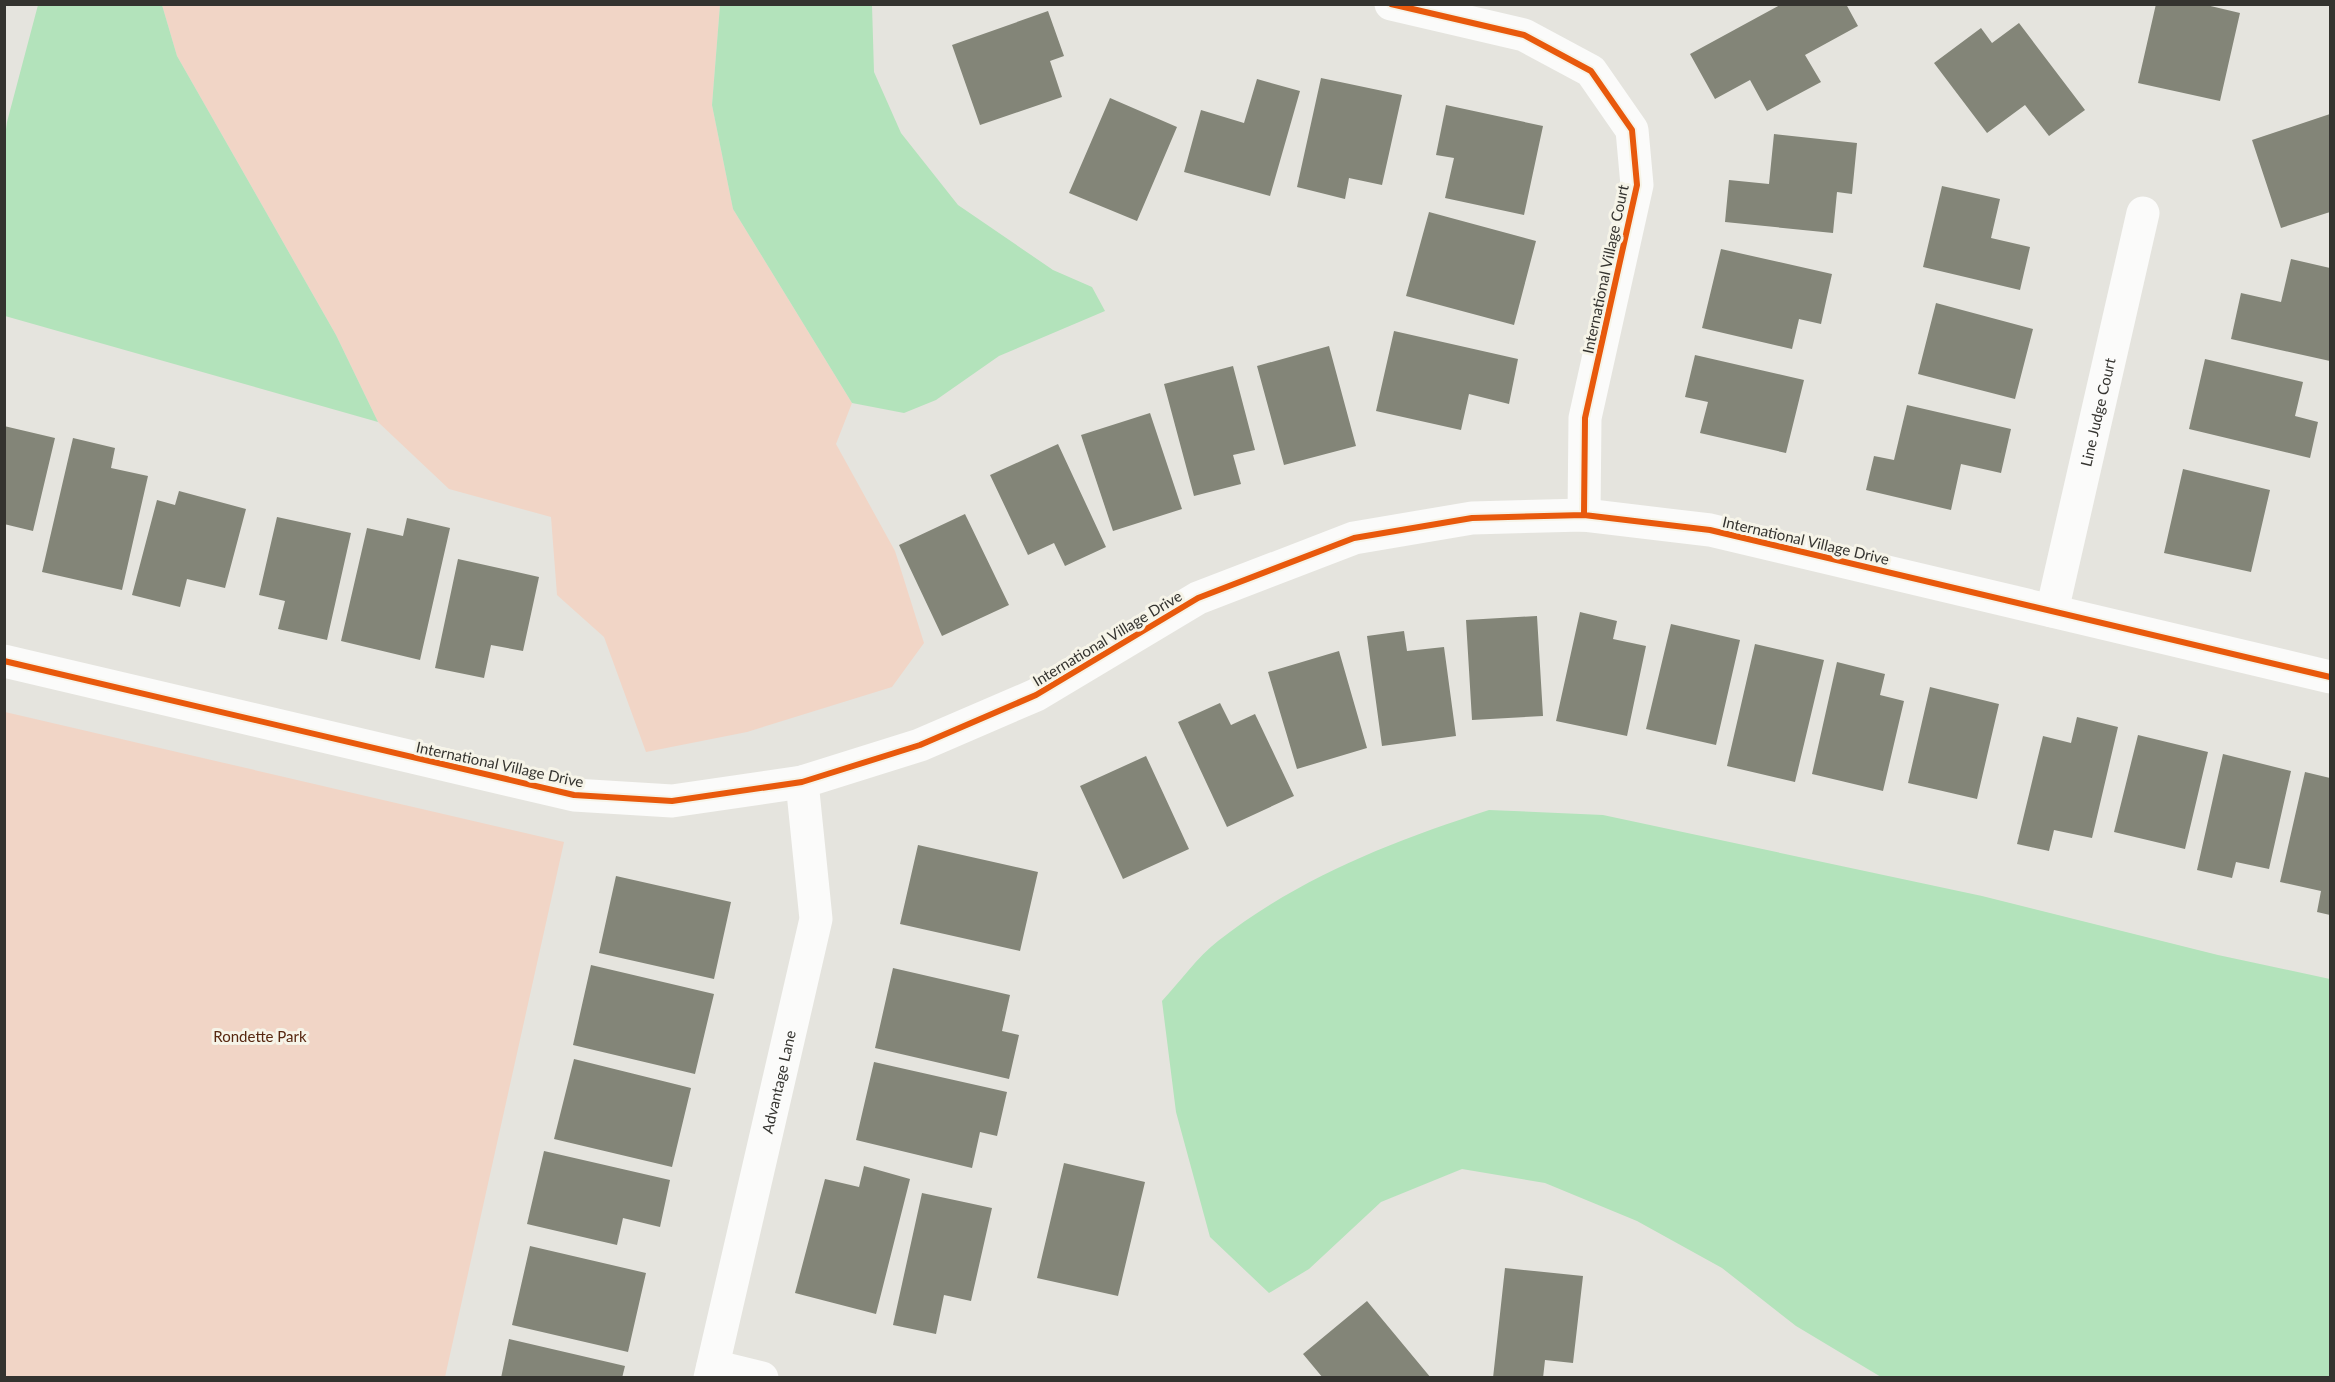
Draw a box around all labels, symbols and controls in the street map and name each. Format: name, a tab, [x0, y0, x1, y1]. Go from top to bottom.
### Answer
street label: International Village Court	[1578, 182, 1632, 355]
street label: Line Judge Court	[2076, 355, 2119, 468]
street label: International Village Drive	[1721, 512, 1891, 568]
street label: International Village Drive	[1029, 586, 1185, 690]
street label: International Village Drive	[415, 737, 585, 791]
park label: Rondette Park	[213, 1027, 307, 1045]
street label: Advantage Lane	[758, 1028, 799, 1135]

